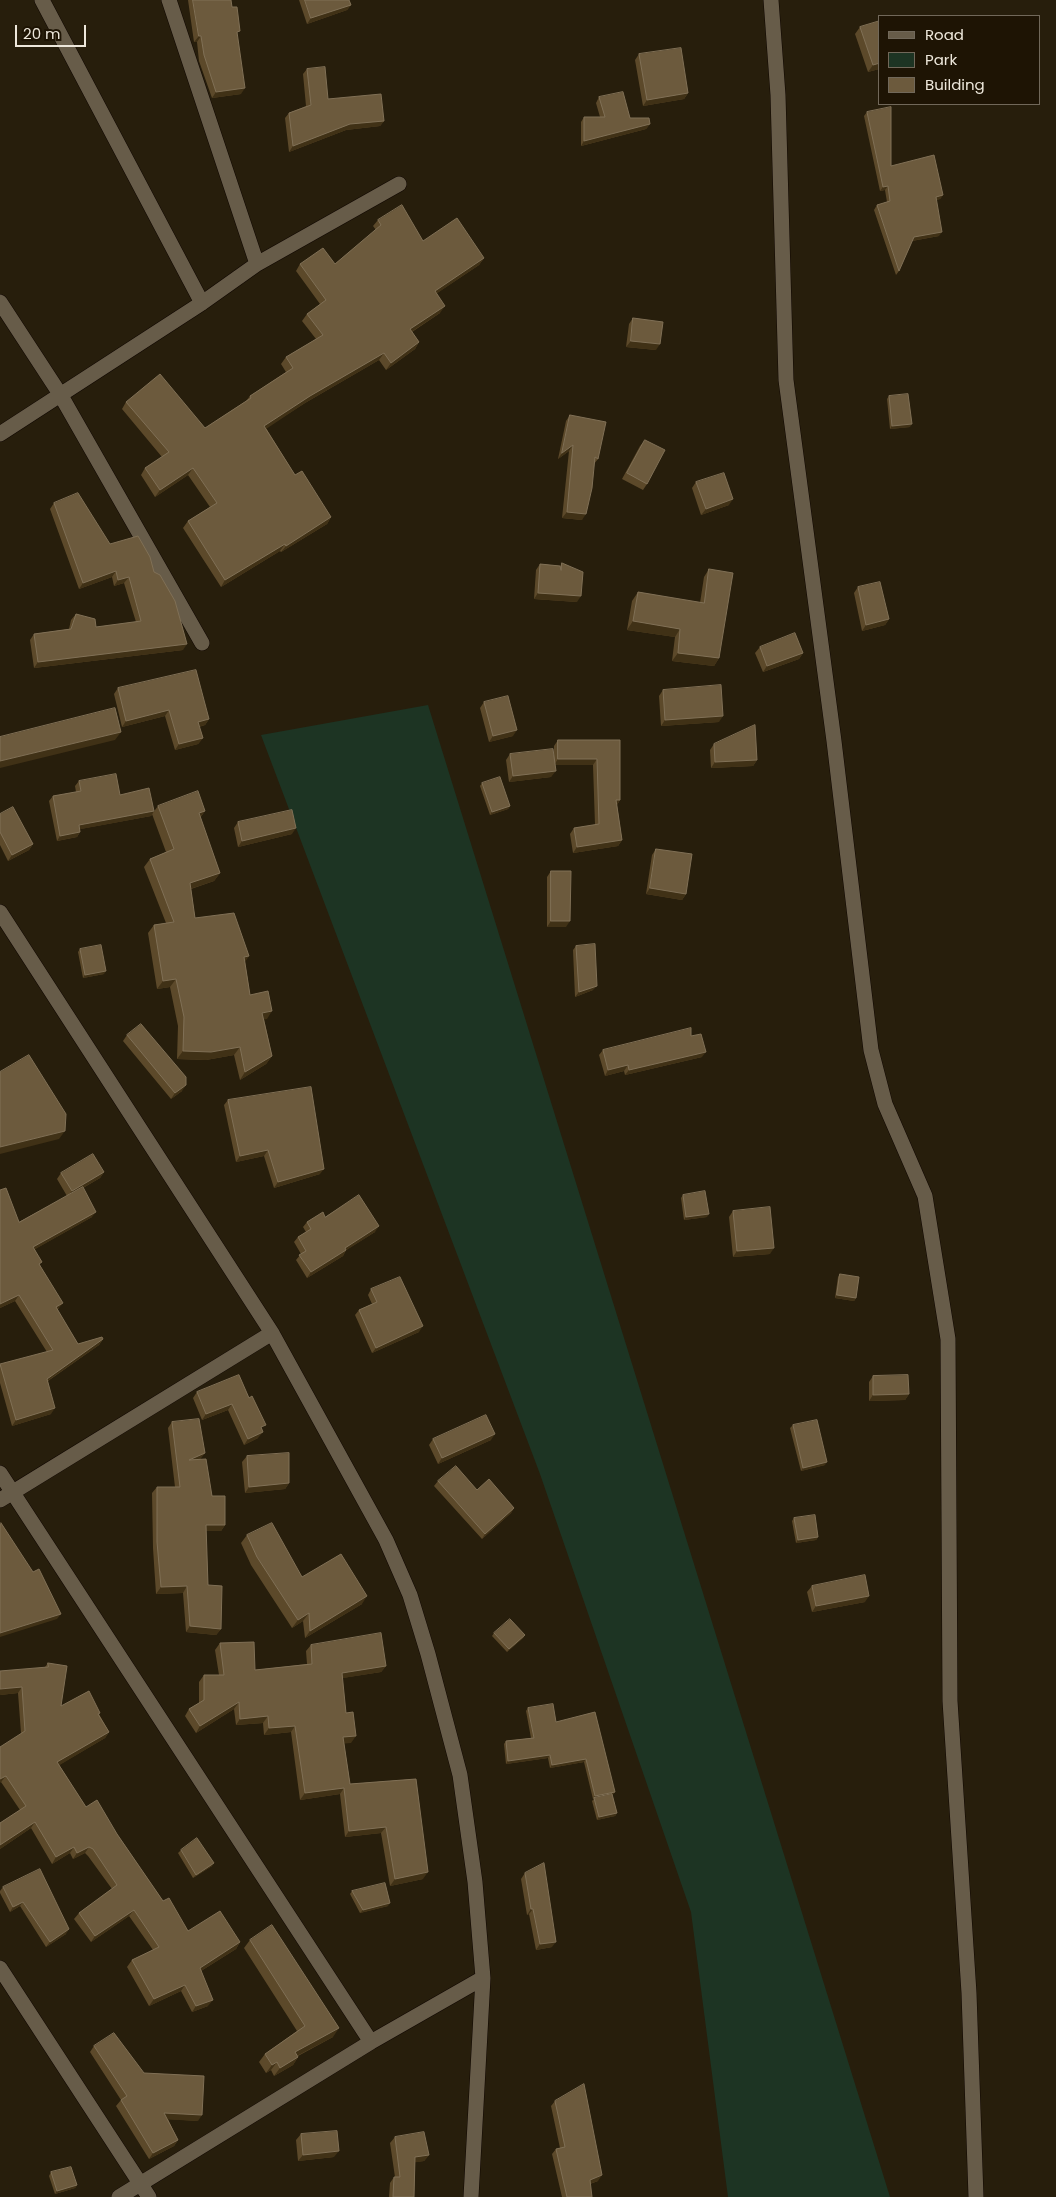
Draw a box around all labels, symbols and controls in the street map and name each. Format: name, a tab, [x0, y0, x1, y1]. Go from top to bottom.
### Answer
scale bar	[18, 15, 89, 47]
legend	[878, 15, 1041, 105]
text: 20 m	[23, 23, 61, 44]
text: Road	[925, 24, 964, 45]
text: Park	[925, 49, 957, 70]
text: Building	[925, 74, 985, 95]

